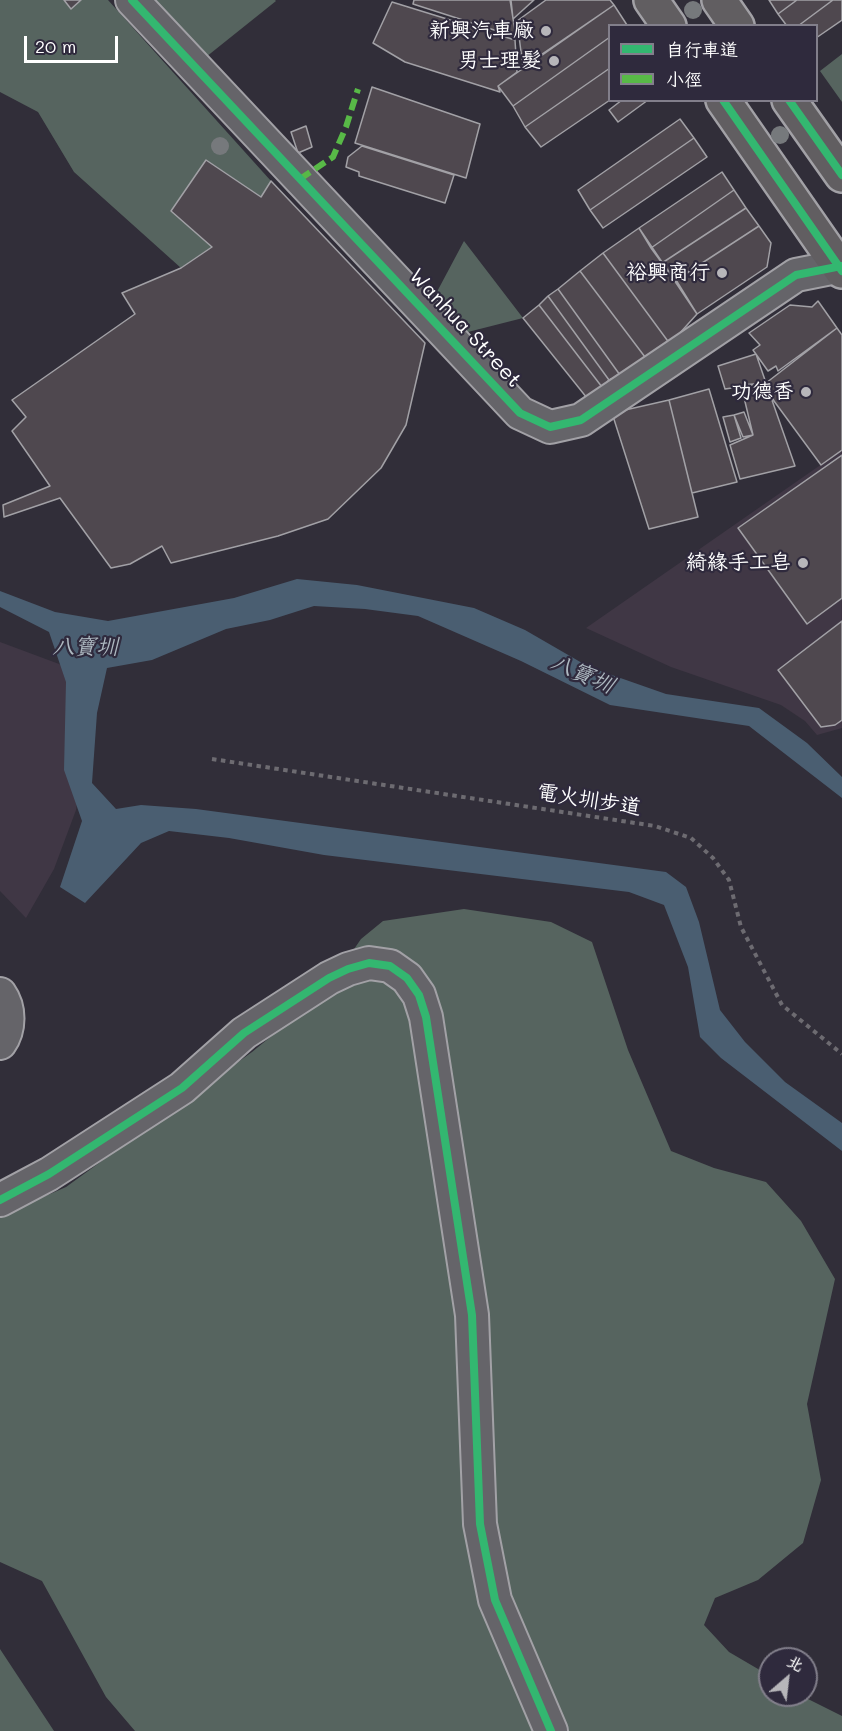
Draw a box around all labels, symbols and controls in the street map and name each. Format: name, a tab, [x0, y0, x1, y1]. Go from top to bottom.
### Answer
place label: 新興汽車廠	[429, 18, 534, 44]
scale bar	[27, 24, 122, 62]
marker: 新興汽車廠	[539, 24, 553, 38]
legend	[608, 24, 818, 102]
text: 20 m	[35, 34, 76, 58]
text: 自行車道	[666, 37, 738, 61]
place label: 男士理髮	[458, 48, 542, 74]
marker: 男士理髮	[547, 54, 561, 68]
text: 小徑	[666, 67, 702, 91]
place label: 裕興商行	[626, 260, 710, 286]
street label: Wanhua Street	[404, 263, 526, 393]
marker: 裕興商行	[715, 266, 729, 280]
place label: 功德香	[731, 379, 794, 405]
marker: 功德香	[799, 385, 813, 399]
place label: 綺緣手工皂	[686, 550, 791, 576]
marker: 綺緣手工皂	[796, 556, 810, 570]
water label: 八寶圳	[52, 634, 118, 660]
water label: 八寶圳	[546, 649, 618, 699]
street label: 電火圳步道	[535, 779, 643, 821]
north arrow	[758, 1647, 818, 1707]
text: 北	[784, 1649, 808, 1675]

